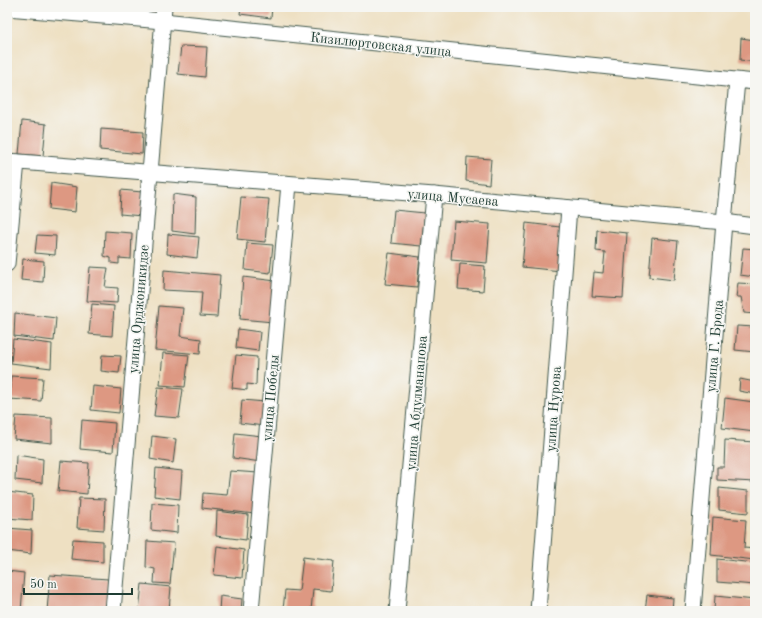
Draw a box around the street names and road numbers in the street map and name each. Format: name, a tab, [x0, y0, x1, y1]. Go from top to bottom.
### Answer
street label: Кизилюртовская улица	[309, 31, 452, 59]
street label: улица Мусаева	[407, 187, 499, 209]
street label: улица Орджоникидзе	[126, 244, 152, 374]
street label: улица Г. Брода	[704, 299, 726, 393]
street label: улица Абдулманапова	[404, 335, 430, 471]
street label: улица Победы	[260, 354, 282, 442]
street label: улица Нурова	[544, 366, 564, 452]

